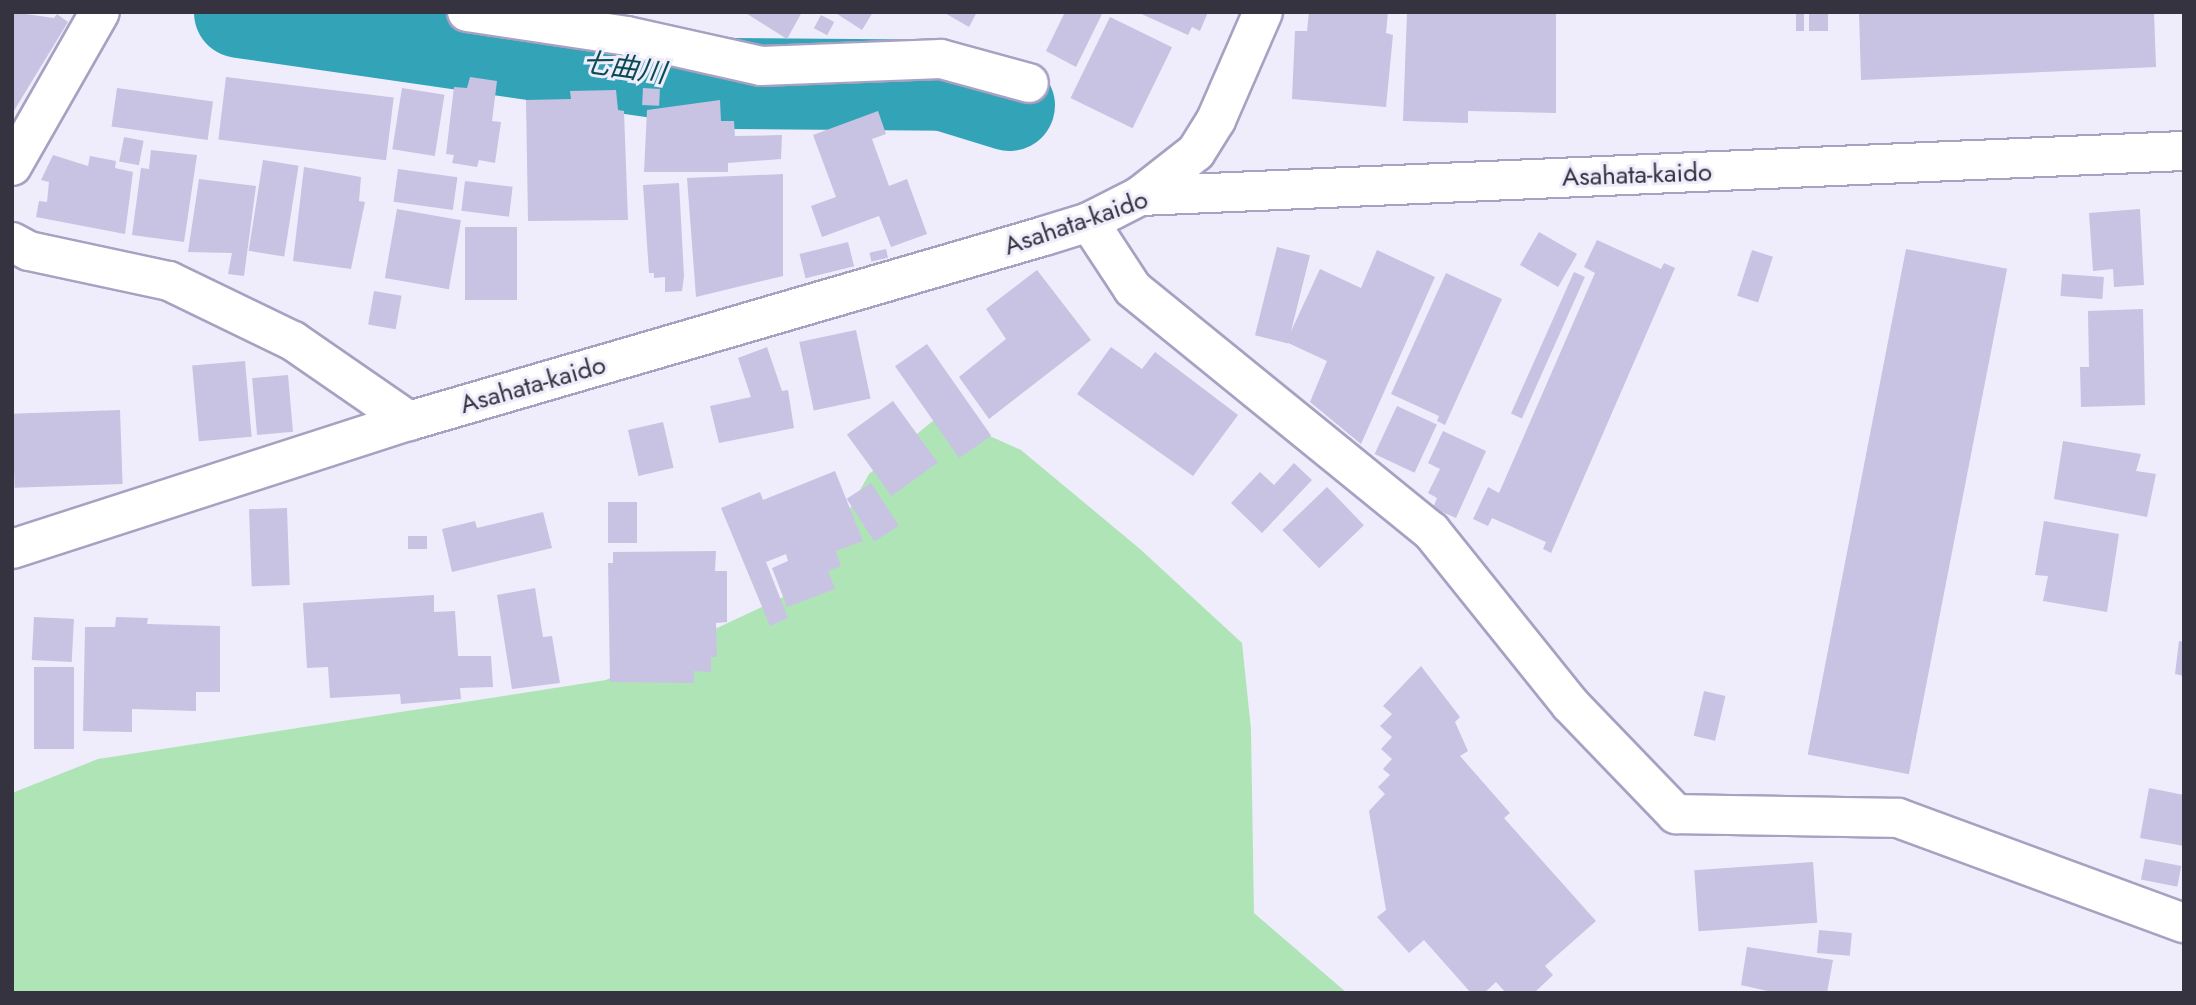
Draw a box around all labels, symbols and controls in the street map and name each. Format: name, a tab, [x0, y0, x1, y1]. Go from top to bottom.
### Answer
water label: 七曲川	[580, 46, 668, 90]
street label: Asahata-kaido	[1561, 157, 1713, 193]
street label: Asahata-kaido	[1000, 184, 1152, 262]
street label: Asahata-kaido	[456, 349, 610, 421]

